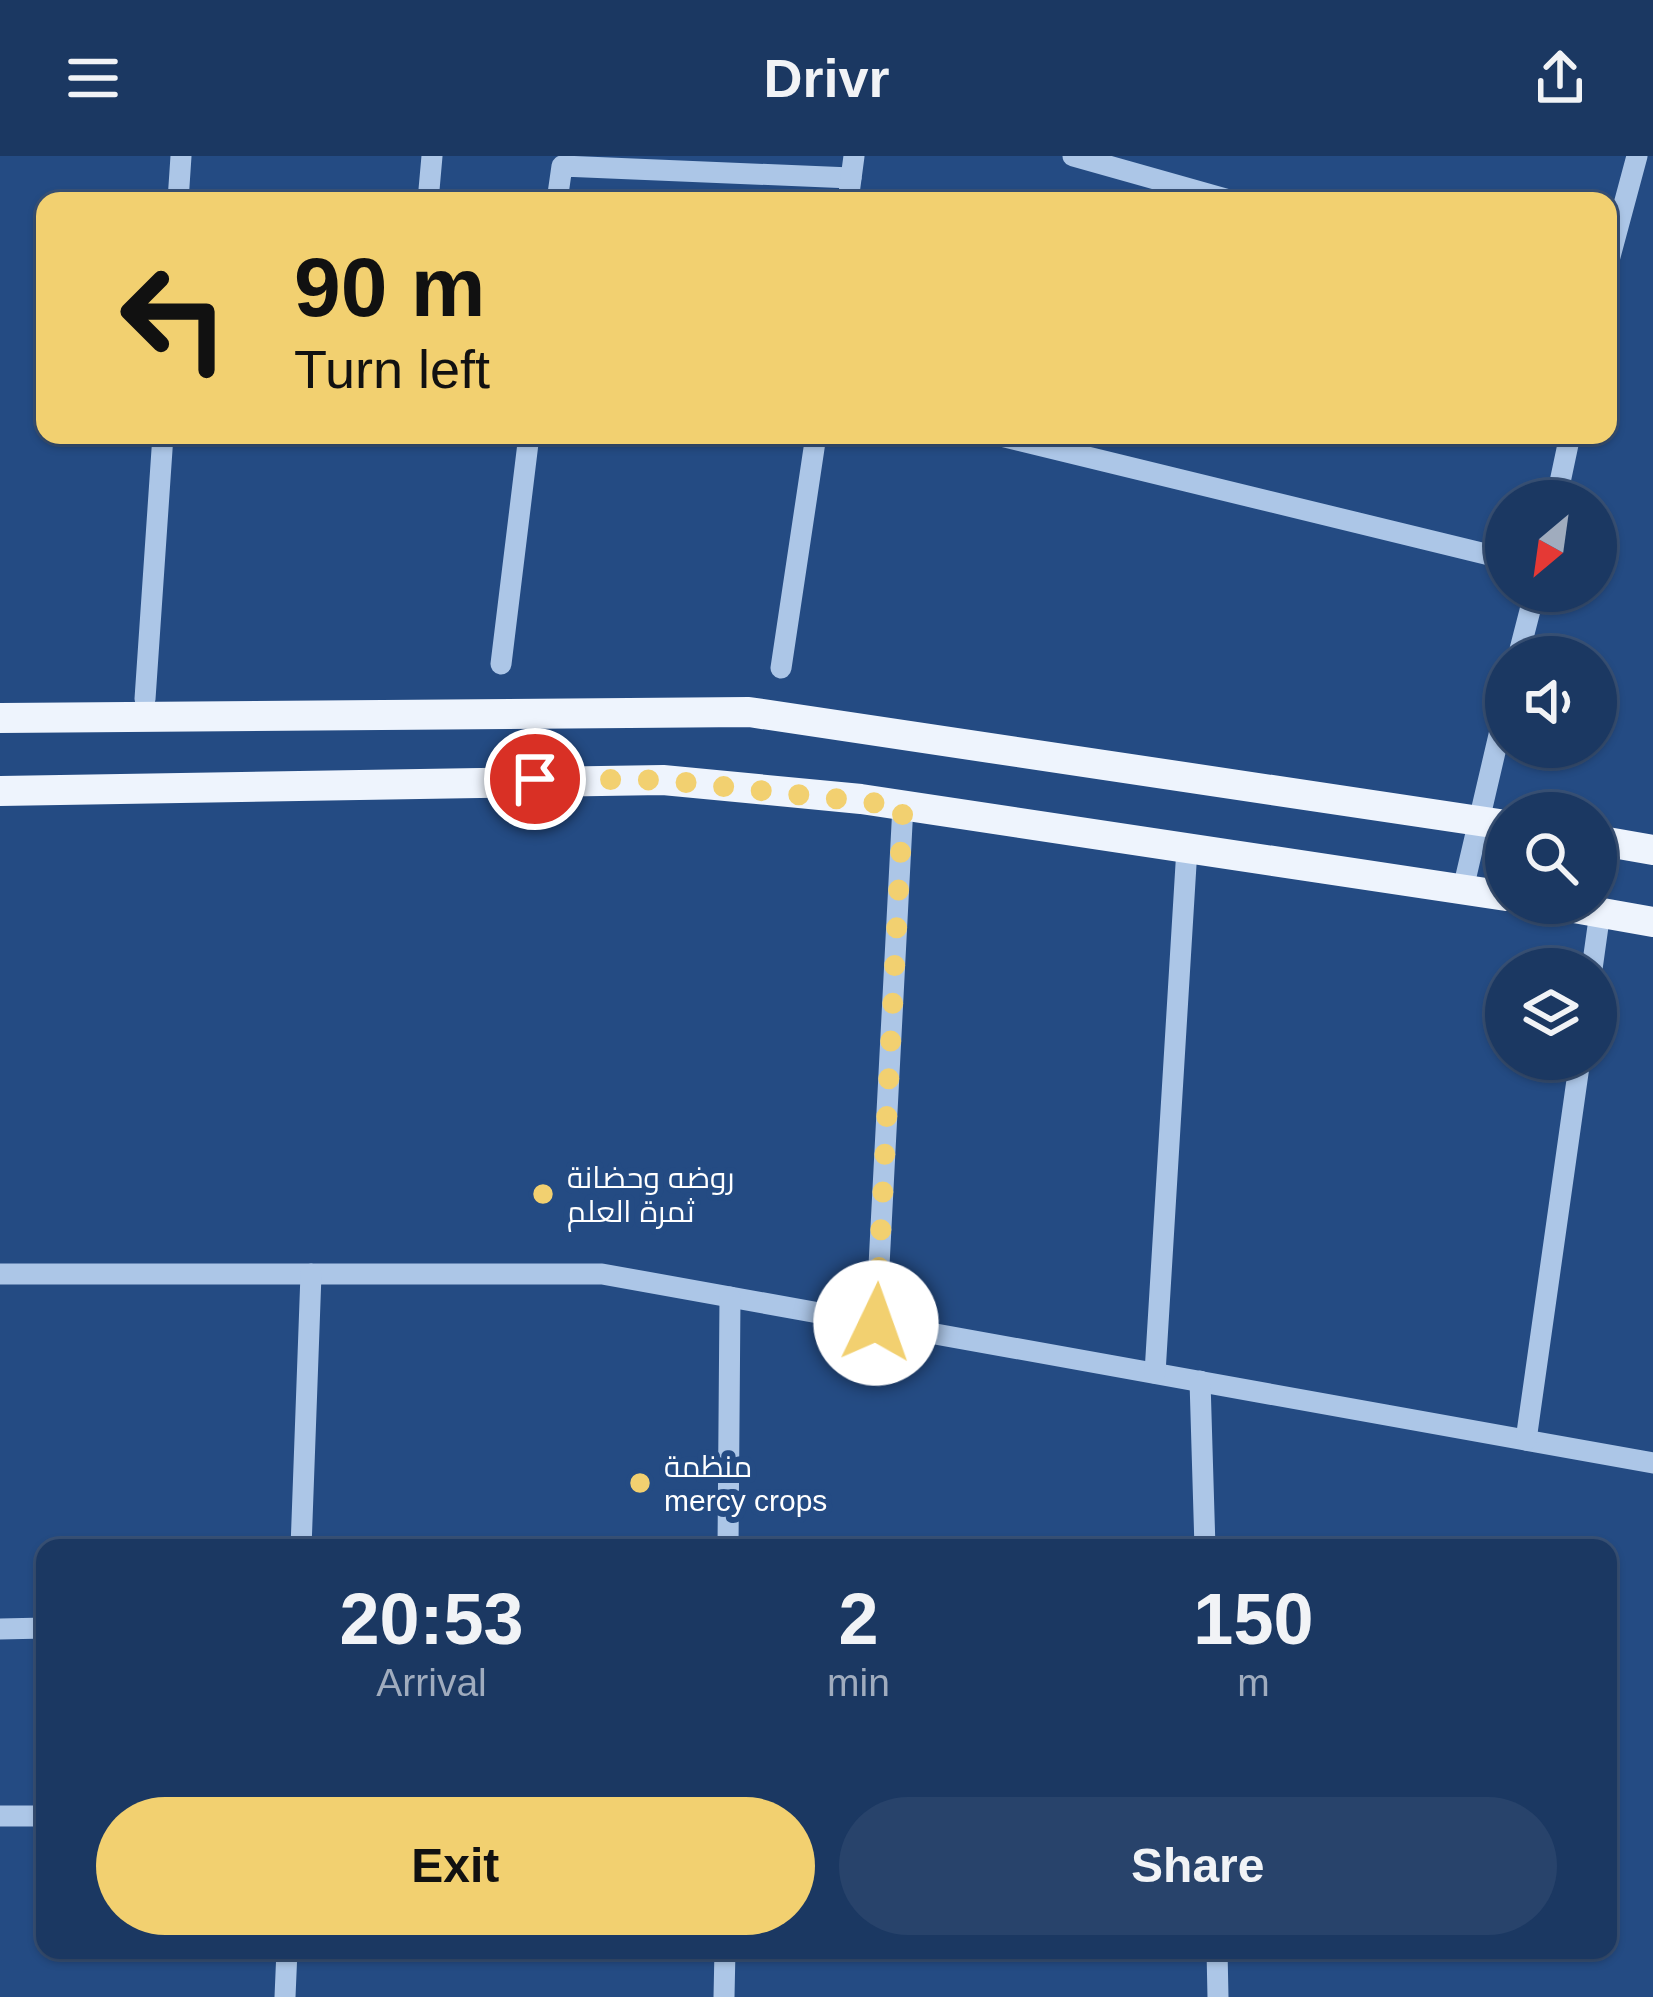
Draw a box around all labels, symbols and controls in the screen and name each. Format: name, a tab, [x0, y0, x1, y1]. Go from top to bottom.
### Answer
icon: menu	[60, 45, 126, 111]
icon: share	[1527, 45, 1593, 111]
text: Drivr	[763, 48, 890, 108]
icon: left	[96, 240, 252, 396]
text: 90 m	[294, 240, 485, 334]
text: Turn left	[294, 339, 490, 399]
north arrow	[1485, 480, 1617, 612]
map controls	[1485, 480, 1617, 1080]
button: sound	[1485, 636, 1617, 768]
pin	[484, 728, 586, 830]
icon: arrive	[502, 746, 568, 812]
button: search	[1485, 792, 1617, 924]
button: layers	[1485, 948, 1617, 1080]
place label: روضه وحضانة ثمرة العلم	[567, 1161, 734, 1232]
marker: روضه وحضانة ثمرة العلم	[530, 1181, 556, 1207]
position arrow	[813, 1260, 939, 1386]
place label: منظمة mercy crops	[664, 1450, 827, 1517]
marker: منظمة mercy crops	[627, 1470, 653, 1496]
text: 20:53	[339, 1579, 524, 1659]
text: 2	[838, 1579, 879, 1659]
text: 150	[1193, 1579, 1314, 1659]
text: Arrival	[376, 1661, 487, 1704]
text: min	[827, 1661, 890, 1704]
text: m	[1237, 1661, 1270, 1704]
button: Exit	[96, 1797, 815, 1935]
button: Share	[839, 1797, 1557, 1935]

